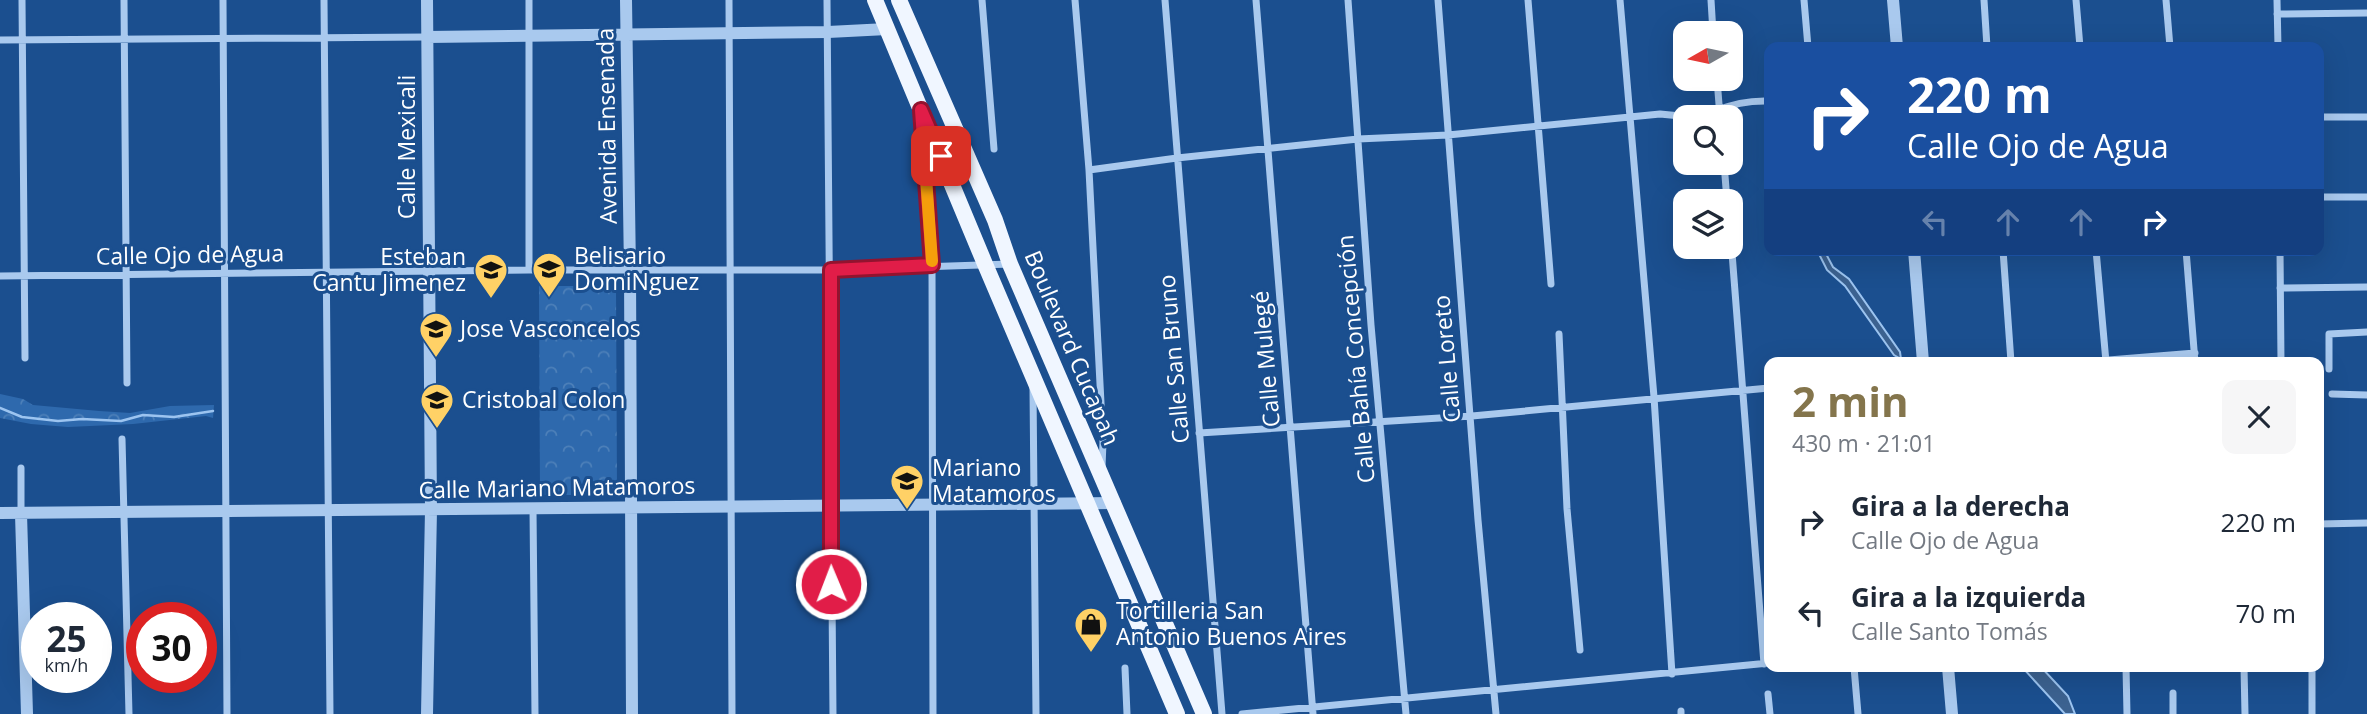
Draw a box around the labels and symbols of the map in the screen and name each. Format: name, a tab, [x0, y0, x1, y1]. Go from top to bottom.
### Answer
north arrow	[1673, 21, 1743, 91]
street label: Avenida Ensenada	[588, 28, 624, 224]
street label: Calle Mexicali	[390, 75, 422, 219]
pin	[911, 126, 971, 186]
street label: Calle Bahía Concepción	[1328, 234, 1382, 485]
street label: Calle Ojo de Agua	[96, 236, 284, 272]
place label: Belisario DomiNguez	[574, 239, 699, 297]
place label: Esteban Cantu Jimenez	[312, 240, 466, 298]
street label: Boulevard Cucapah	[1017, 245, 1128, 450]
school or university icon: Belisario DomiNguez	[530, 250, 568, 299]
school or university icon: Esteban Cantu Jimenez	[472, 251, 510, 300]
street label: Calle San Bruno	[1150, 273, 1196, 445]
street label: Calle Mulegé	[1243, 290, 1287, 429]
street label: Calle Loreto	[1424, 294, 1468, 424]
school or university icon: Jose Vasconcelos	[417, 310, 455, 359]
place label: Jose Vasconcelos	[458, 312, 641, 344]
school or university icon: Cristobal Colon	[418, 381, 456, 430]
place label: Cristobal Colon	[462, 383, 625, 415]
place label: Mariano Matamoros	[932, 451, 1056, 509]
school or university icon: Mariano Matamoros	[888, 462, 926, 511]
street label: Calle Mariano Matamoros	[418, 469, 696, 505]
position arrow	[794, 547, 868, 621]
place label: Tortilleria San Antonio Buenos Aires	[1116, 594, 1347, 652]
speed limit sign: 30	[126, 602, 217, 693]
shop icon: Tortilleria San Antonio Buenos Aires	[1072, 605, 1110, 654]

